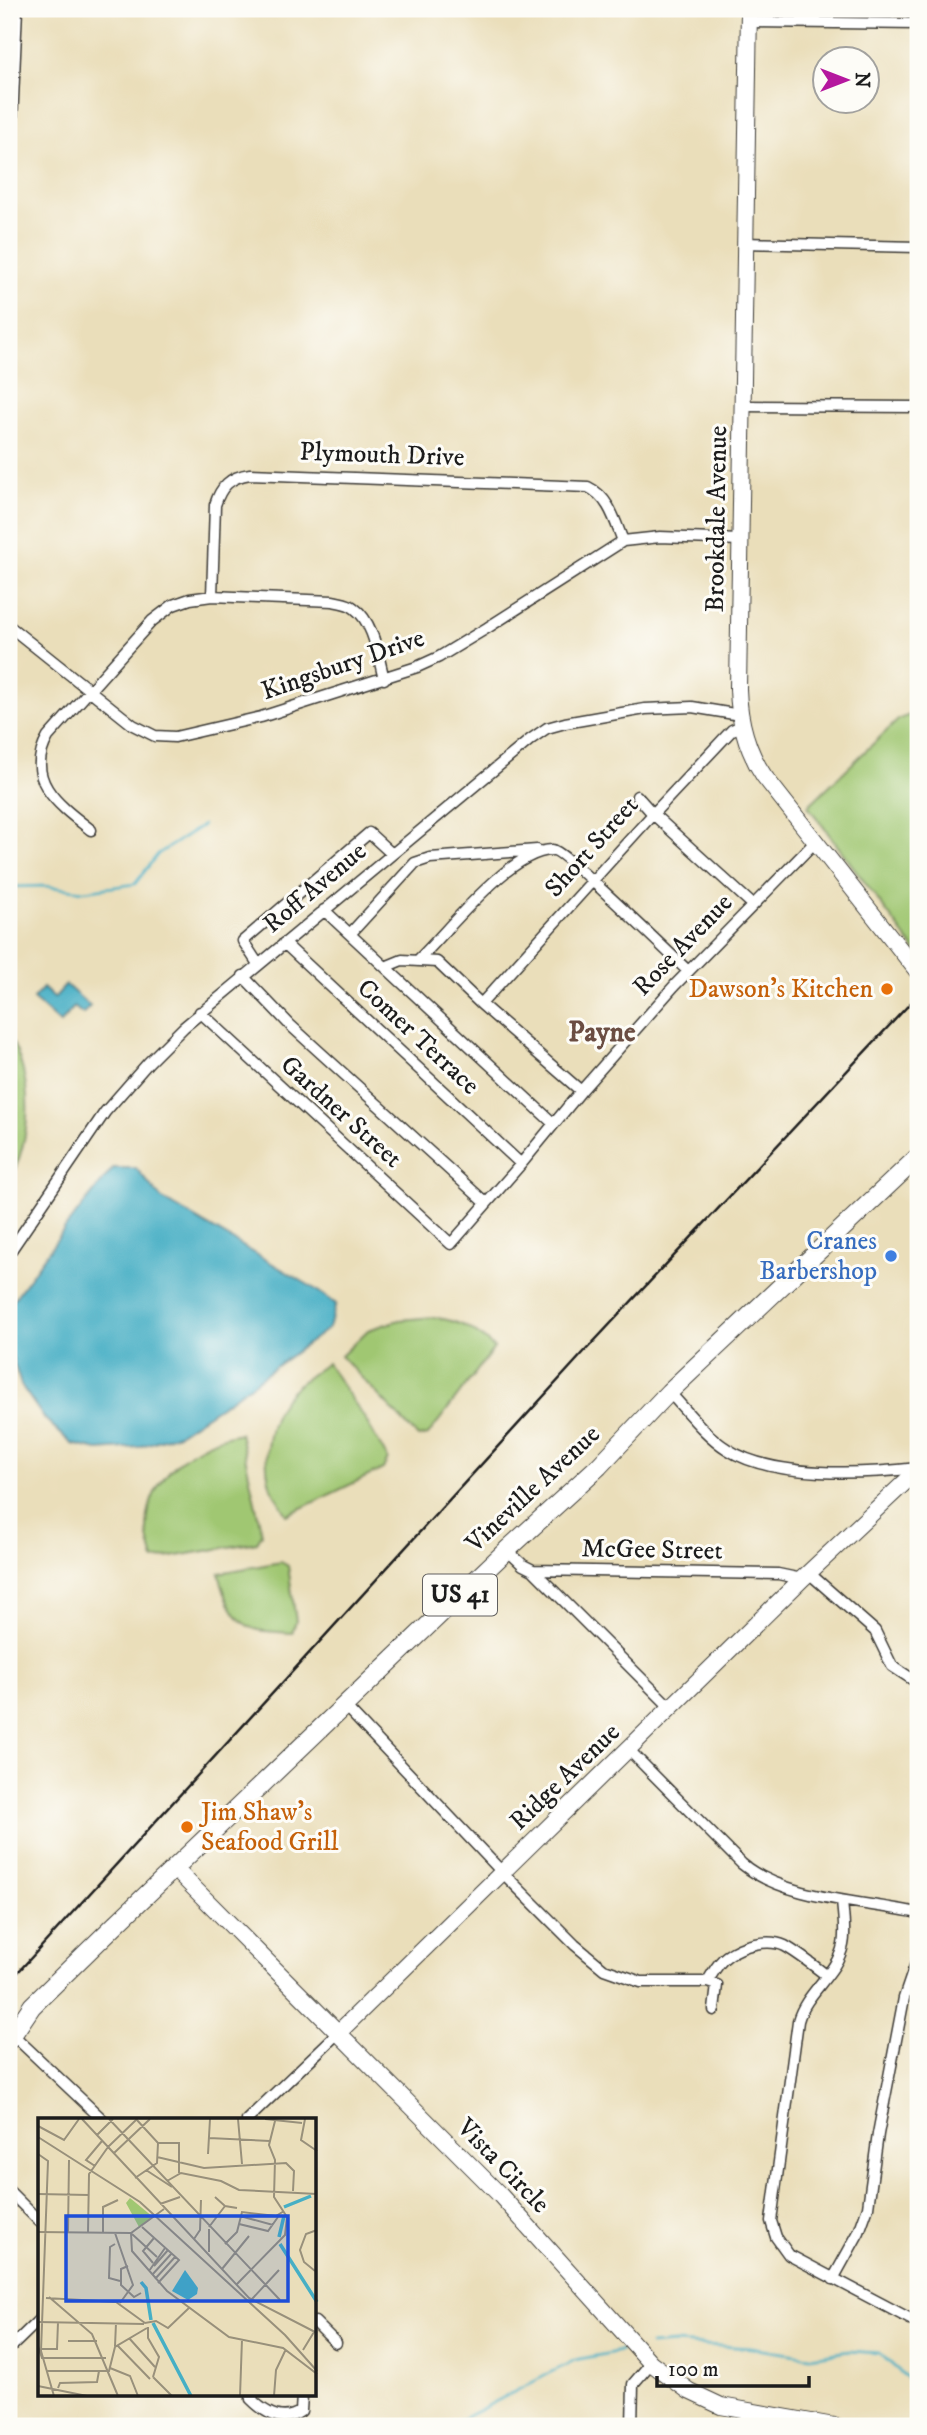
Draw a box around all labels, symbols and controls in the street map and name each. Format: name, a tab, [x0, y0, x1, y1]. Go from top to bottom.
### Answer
north arrow	[811, 46, 881, 116]
text: N	[850, 72, 873, 88]
street label: Brookdale Avenue	[699, 425, 735, 613]
street label: Plymouth Drive	[299, 436, 465, 474]
street label: Kingsbury Drive	[257, 622, 429, 708]
street label: Short Street	[538, 790, 646, 904]
street label: Roff Avenue	[257, 835, 373, 941]
street label: Rose Avenue	[626, 887, 740, 1003]
street label: Comer Terrace	[350, 972, 486, 1102]
place label: Dawson's Kitchen	[689, 973, 873, 1006]
marker: Dawson's Kitchen	[879, 981, 895, 997]
district label: Payne	[568, 1015, 636, 1050]
street label: Gardner Street	[273, 1049, 409, 1175]
place label: Cranes Barbershop	[759, 1225, 877, 1288]
marker: Cranes Barbershop	[883, 1248, 899, 1264]
street label: Vineville Avenue	[458, 1418, 607, 1560]
street label: McGee Street	[581, 1532, 723, 1568]
road number: US 41	[423, 1574, 497, 1616]
street label: Ridge Avenue	[503, 1716, 627, 1838]
place label: Jim Shaw's Seafood Grill	[199, 1796, 339, 1859]
marker: Jim Shaw's Seafood Grill	[179, 1819, 195, 1835]
street label: Vista Circle	[449, 2111, 556, 2221]
inset map	[38, 2118, 317, 2396]
scale bar	[657, 2344, 810, 2388]
text: 100 m	[668, 2357, 719, 2383]

